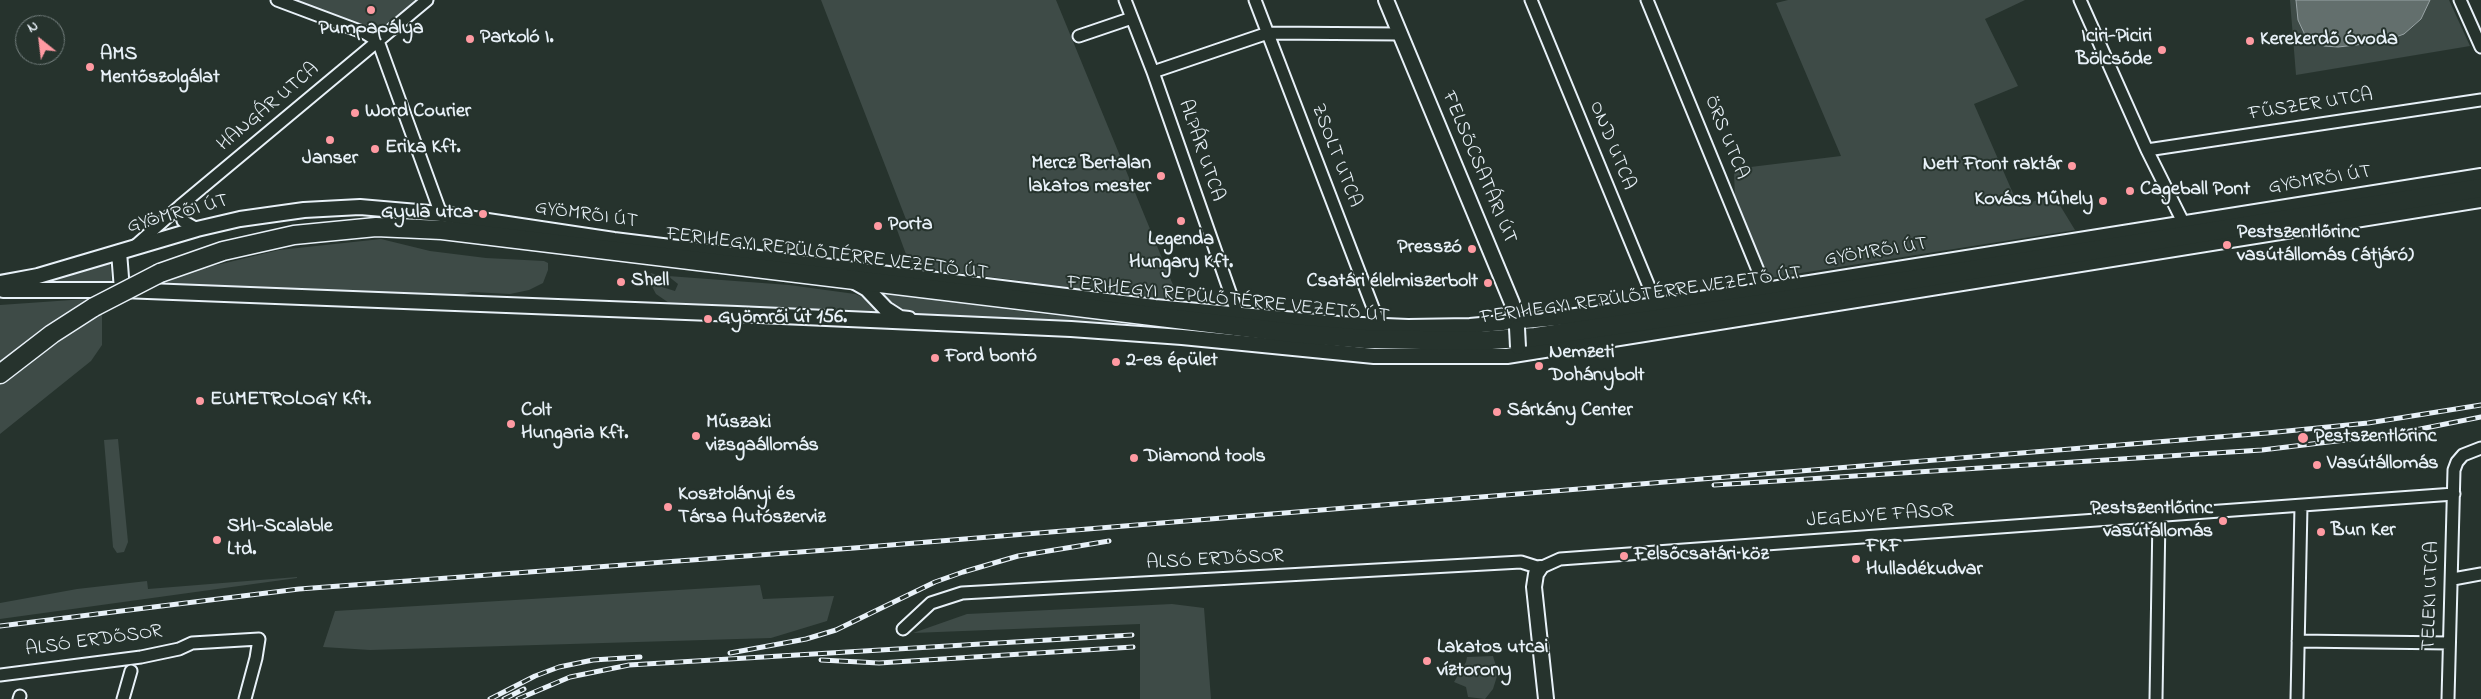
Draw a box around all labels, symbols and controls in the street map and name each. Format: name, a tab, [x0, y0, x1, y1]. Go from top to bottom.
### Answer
marker: Pumpapálya	[365, 4, 377, 16]
north arrow	[15, 15, 65, 65]
text: N	[24, 16, 42, 39]
place label: Pumpapálya	[318, 18, 424, 42]
place label: Iciri-Piciri Bölcsőde	[2076, 26, 2152, 73]
place label: Parkoló I.	[480, 27, 553, 51]
place label: Kerekerdő Óvoda	[2260, 29, 2398, 53]
marker: Parkoló I.	[464, 33, 476, 45]
marker: Kerekerdő Óvoda	[2244, 35, 2256, 47]
place label: AMS Mentőszolgálat	[100, 44, 220, 91]
marker: Iciri-Piciri Bölcsőde	[2156, 44, 2168, 56]
street label: HANGÁR UTCA	[213, 58, 325, 158]
marker: AMS Mentőszolgálat	[84, 61, 96, 73]
street label: FŰSZER UTCA	[2247, 84, 2375, 128]
street label: FELSŐCSATÁRI ÚT	[1435, 88, 1521, 248]
street label: ÖRS UTCA	[1697, 93, 1753, 183]
street label: ALPÁR UTCA	[1171, 97, 1229, 205]
street label: OND UTCA	[1582, 98, 1640, 194]
place label: Word Courier	[365, 101, 471, 125]
street label: ZSOLT UTCA	[1304, 101, 1366, 211]
marker: Word Courier	[349, 107, 361, 119]
marker: Janser	[324, 134, 336, 146]
place label: Erika Kft.	[385, 137, 460, 161]
marker: Erika Kft.	[369, 143, 381, 155]
place label: Janser	[302, 148, 358, 172]
place label: Mercz Bertalan lakatos mester	[1028, 153, 1151, 200]
place label: Nett Front raktár	[1923, 154, 2062, 178]
marker: Nett Front raktár	[2066, 160, 2078, 172]
street label: GYÖMRŐI ÚT	[2267, 161, 2373, 201]
marker: Mercz Bertalan lakatos mester	[1155, 170, 1167, 182]
place label: Cageball Pont	[2140, 179, 2250, 203]
marker: Cageball Pont	[2124, 185, 2136, 197]
place label: Kovács Műhely	[1975, 189, 2093, 213]
street label: GYÖMRŐI ÚT	[125, 190, 231, 240]
marker: Kovács Műhely	[2097, 195, 2109, 207]
street label: GYÖMRŐI ÚT	[533, 197, 639, 235]
place label: Gyula utca	[381, 202, 473, 226]
marker: Gyula utca	[477, 208, 489, 220]
place label: Porta	[888, 214, 932, 238]
marker: Legenda Hungary Kft.	[1175, 215, 1187, 227]
marker: Porta	[872, 220, 884, 232]
place label: Pestszentlőrinc vasútállomás (átjáró)	[2237, 222, 2414, 269]
street label: FERIHEGYI REPÜLŐTÉRRE VEZETŐ ÚT	[665, 223, 989, 287]
place label: Legenda Hungary Kft.	[1129, 229, 1233, 276]
street label: GYÖMRŐI ÚT	[1823, 233, 1929, 273]
place label: Presszó	[1397, 237, 1462, 261]
marker: Pestszentlőrinc vasútállomás (átjáró)	[2221, 239, 2233, 251]
marker: Presszó	[1466, 243, 1478, 255]
street label: FERIHEGYI REPÜLŐTÉRRE VEZETŐ ÚT	[1479, 263, 1803, 331]
place label: Shell	[631, 270, 669, 294]
place label: Csatári élelmiszerbolt	[1306, 271, 1478, 295]
street label: FERIHEGYI REPÜLŐTÉRRE VEZETŐ ÚT	[1066, 272, 1390, 330]
marker: Shell	[615, 276, 627, 288]
marker: Csatári élelmiszerbolt	[1482, 277, 1494, 289]
place label: Gyömrői út 156.	[718, 307, 847, 331]
marker: Gyömrői út 156.	[702, 313, 714, 325]
place label: Nemzeti Dohánybolt	[1549, 342, 1645, 389]
place label: Ford bontó	[945, 346, 1037, 370]
place label: 2-es épület	[1126, 350, 1218, 374]
marker: Ford bontó	[929, 352, 941, 364]
marker: 2-es épület	[1110, 356, 1122, 368]
marker: Nemzeti Dohánybolt	[1533, 360, 1545, 372]
place label: EUMETROLOGY Kft.	[210, 389, 371, 413]
marker: EUMETROLOGY Kft.	[194, 395, 206, 407]
place label: Colt Hungaria Kft.	[521, 400, 628, 447]
place label: Sárkány Center	[1507, 400, 1633, 424]
marker: Sárkány Center	[1491, 406, 1503, 418]
place label: Műszaki vizsgaállomás	[706, 412, 819, 459]
marker: Colt Hungaria Kft.	[505, 418, 517, 430]
place label: Pestszentlőrinc	[2314, 426, 2437, 450]
marker: Műszaki vizsgaállomás	[690, 430, 702, 442]
marker: Pestszentlőrinc	[2296, 431, 2310, 445]
place label: Diamond tools	[1144, 446, 1266, 470]
marker: Diamond tools	[1128, 452, 1140, 464]
place label: Vasútállomás	[2327, 453, 2439, 477]
marker: Vasútállomás	[2311, 459, 2323, 471]
place label: Kosztolányi és Társa Autószerviz	[678, 484, 826, 531]
place label: Pestszentlőrinc vasútállomás	[2090, 498, 2213, 545]
street label: JEGENYE FASOR	[1806, 500, 1954, 534]
marker: Kosztolányi és Társa Autószerviz	[662, 501, 674, 513]
marker: Pestszentlőrinc vasútállomás	[2217, 515, 2229, 527]
place label: SHI-Scalable Ltd.	[227, 516, 333, 563]
place label: Bun Ker	[2331, 520, 2396, 544]
marker: Bun Ker	[2315, 526, 2327, 538]
marker: SHI-Scalable Ltd.	[211, 534, 223, 546]
place label: FKF Hulladékudvar	[1866, 536, 1983, 583]
street label: TELEKI UTCA	[2418, 541, 2446, 651]
place label: Felsőcsatári köz	[1634, 544, 1769, 568]
street label: ALSÓ ERDŐSOR	[1146, 545, 1284, 577]
marker: Felsőcsatári köz	[1618, 550, 1630, 562]
marker: FKF Hulladékudvar	[1850, 553, 1862, 565]
street label: ALSÓ ERDŐSOR	[24, 621, 164, 663]
place label: Lakatos utcai víztorony	[1437, 637, 1548, 684]
marker: Lakatos utcai víztorony	[1421, 655, 1433, 667]

